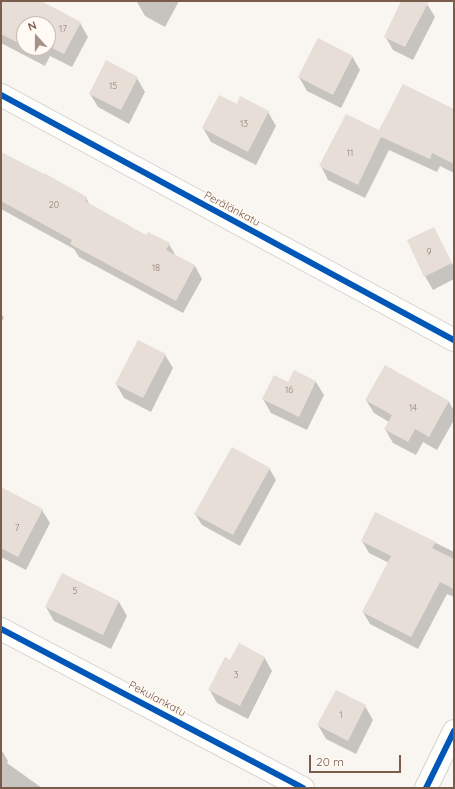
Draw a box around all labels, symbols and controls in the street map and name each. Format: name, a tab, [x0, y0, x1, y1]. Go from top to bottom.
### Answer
north arrow	[16, 16, 56, 56]
text: N	[26, 18, 38, 34]
house number: 17	[59, 24, 67, 34]
house number: 15	[109, 81, 117, 91]
house number: 13	[240, 119, 248, 129]
house number: 11	[347, 148, 353, 158]
street label: Perälänkatu	[202, 189, 262, 229]
house number: 20	[49, 200, 59, 210]
house number: 9	[426, 247, 432, 257]
house number: 18	[152, 263, 160, 273]
house number: 16	[285, 385, 293, 395]
house number: 14	[409, 403, 417, 413]
house number: 7	[15, 523, 19, 533]
house number: 5	[73, 586, 77, 596]
house number: 3	[234, 670, 238, 680]
street label: Pekulankatu	[126, 678, 188, 720]
house number: 1	[339, 710, 343, 720]
scale bar	[311, 747, 403, 773]
text: 20 m	[316, 754, 344, 769]

